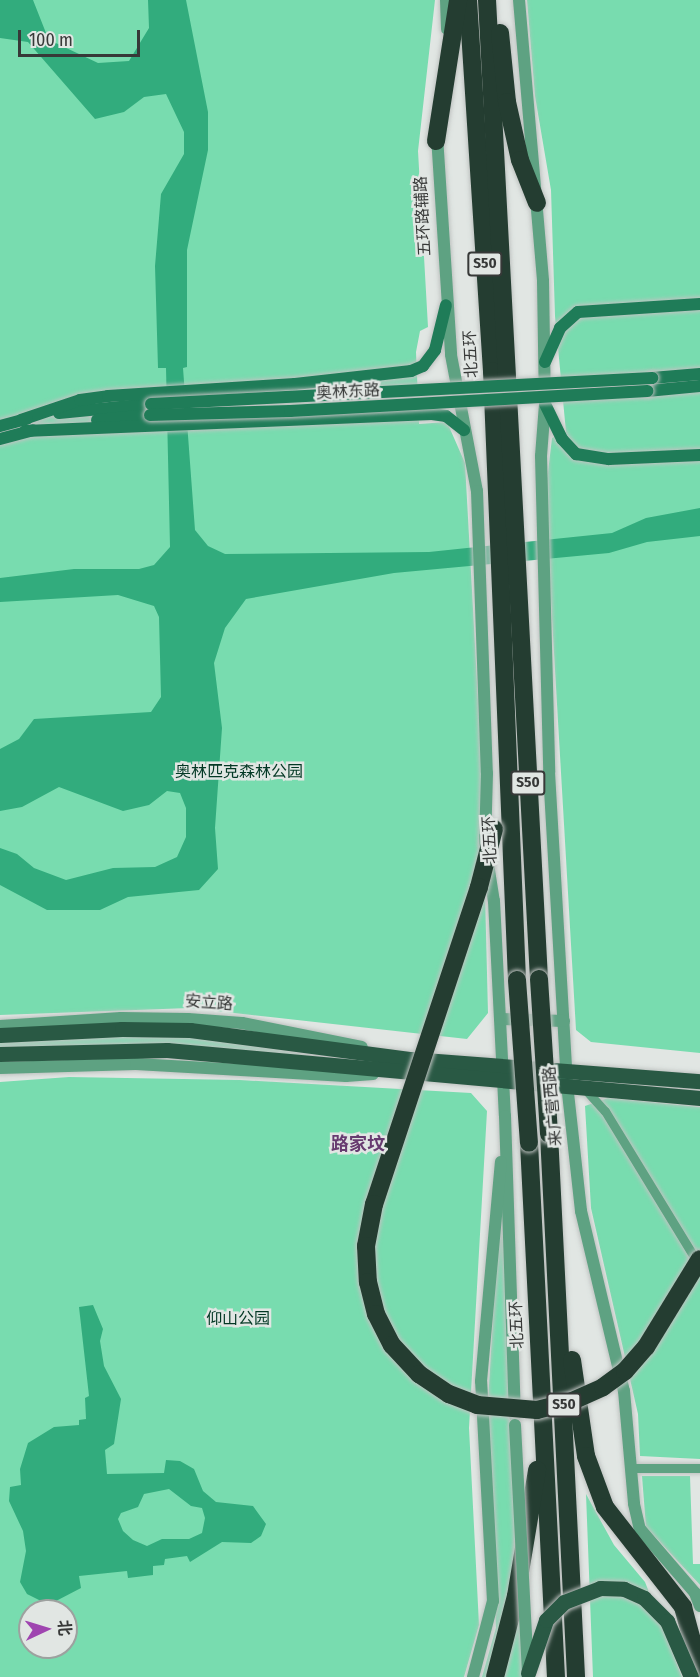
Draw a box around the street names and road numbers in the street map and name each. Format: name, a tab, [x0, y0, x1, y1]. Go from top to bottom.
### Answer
street label: 五环路辅路	[411, 176, 435, 256]
road number: S50	[467, 252, 503, 276]
street label: 北五环	[460, 330, 482, 378]
street label: 奥林东路	[316, 381, 380, 403]
road number: S50	[510, 771, 546, 795]
street label: 北五环	[479, 816, 501, 864]
street label: 安立路	[184, 992, 234, 1014]
street label: 来广营西路	[540, 1065, 566, 1147]
street label: 北五环	[507, 1301, 527, 1349]
road number: S50	[546, 1393, 582, 1417]

